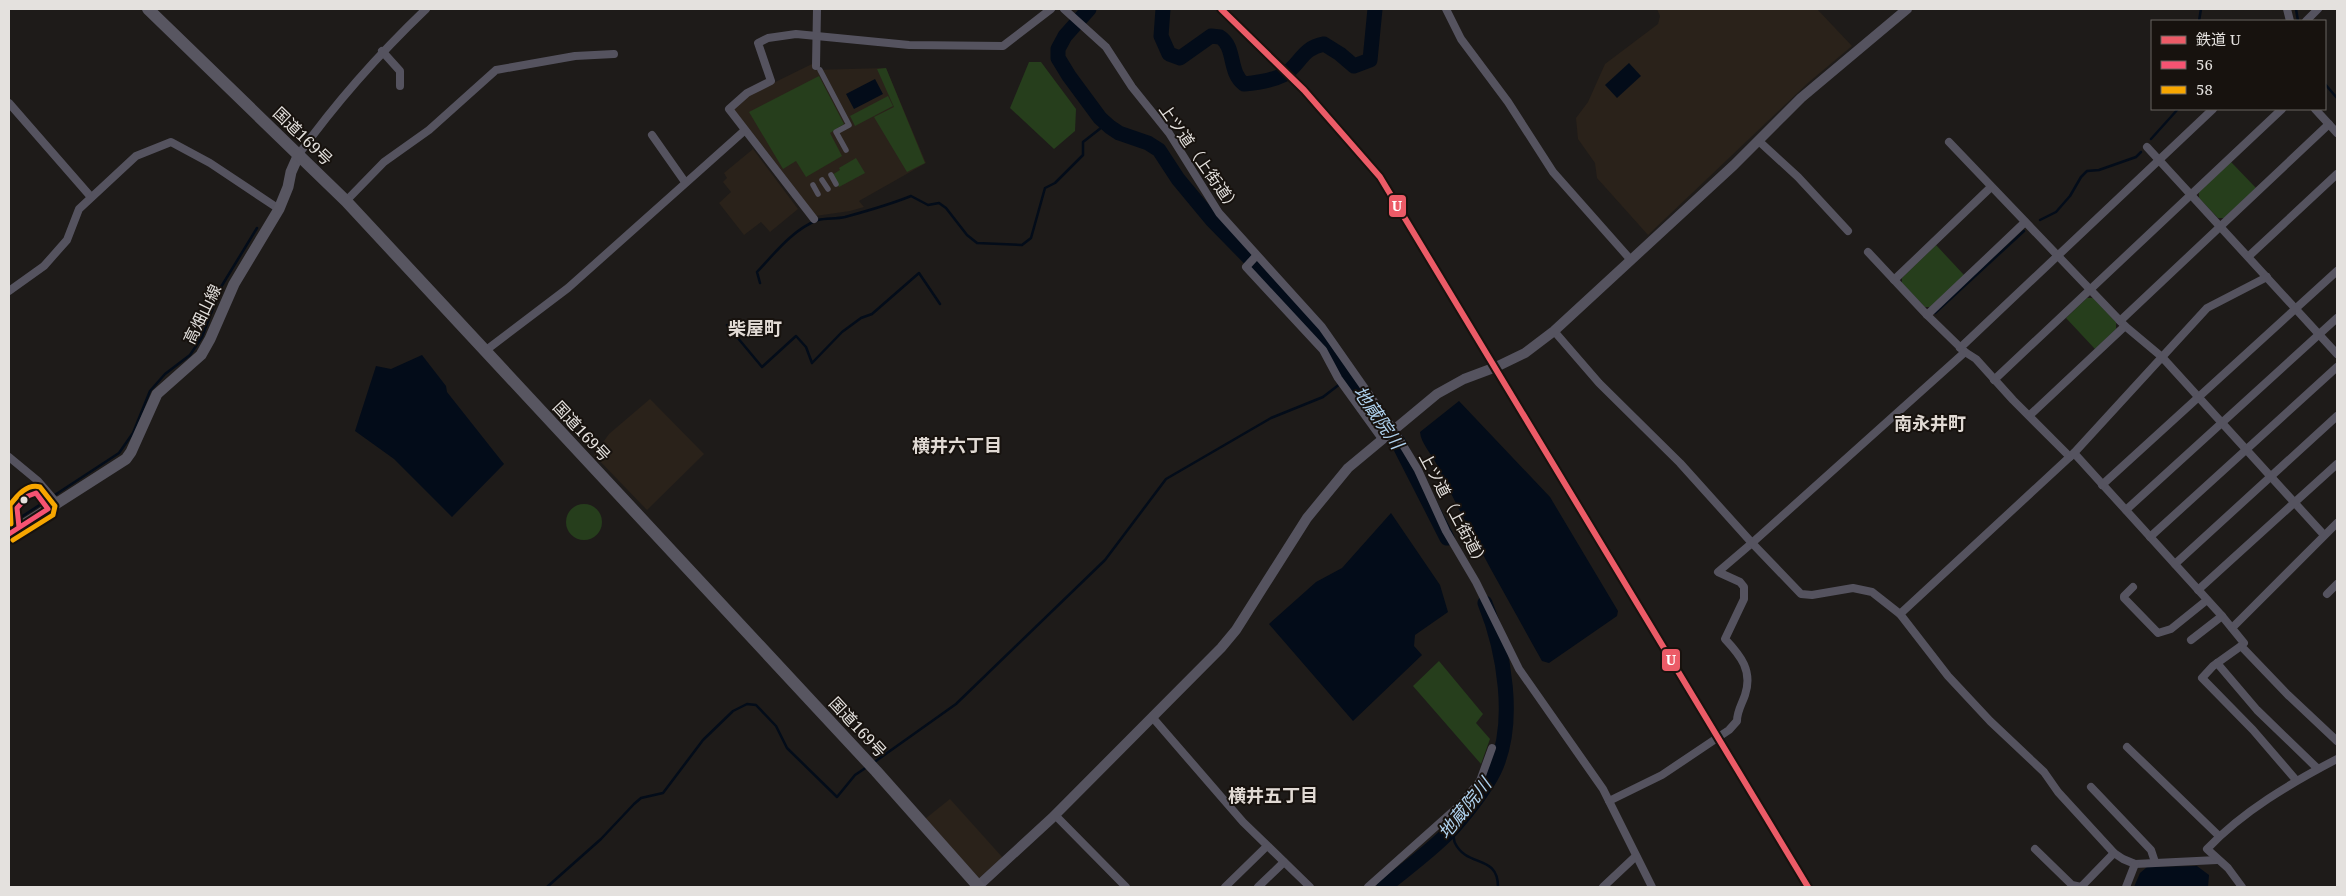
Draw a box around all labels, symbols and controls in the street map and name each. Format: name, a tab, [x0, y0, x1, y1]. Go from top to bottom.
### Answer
legend	[2151, 20, 2326, 110]
text: 鉄道 U	[2196, 29, 2241, 49]
text: 56	[2196, 54, 2213, 74]
text: 58	[2196, 79, 2213, 99]
street label: 上ツ道（上街道）	[1154, 99, 1246, 217]
street label: 国道169号	[268, 102, 338, 170]
line badge: U	[1388, 194, 1407, 218]
text: U	[1392, 196, 1403, 215]
street label: 高畑山線	[178, 280, 226, 348]
district label: 柴屋町	[728, 316, 782, 340]
water label: 地蔵院川	[1349, 381, 1411, 455]
street label: 国道169号	[548, 396, 616, 466]
district label: 南永井町	[1894, 411, 1966, 435]
district label: 横井六丁目	[912, 433, 1002, 457]
street label: 上ツ道（上街道）	[1414, 448, 1494, 572]
unlabelled marker	[19, 495, 29, 505]
line badge: U	[1661, 648, 1681, 672]
text: U	[1666, 650, 1677, 669]
street label: 国道169号	[824, 692, 892, 762]
water label: 地蔵院川	[1432, 771, 1497, 844]
district label: 横井五丁目	[1228, 783, 1318, 807]

